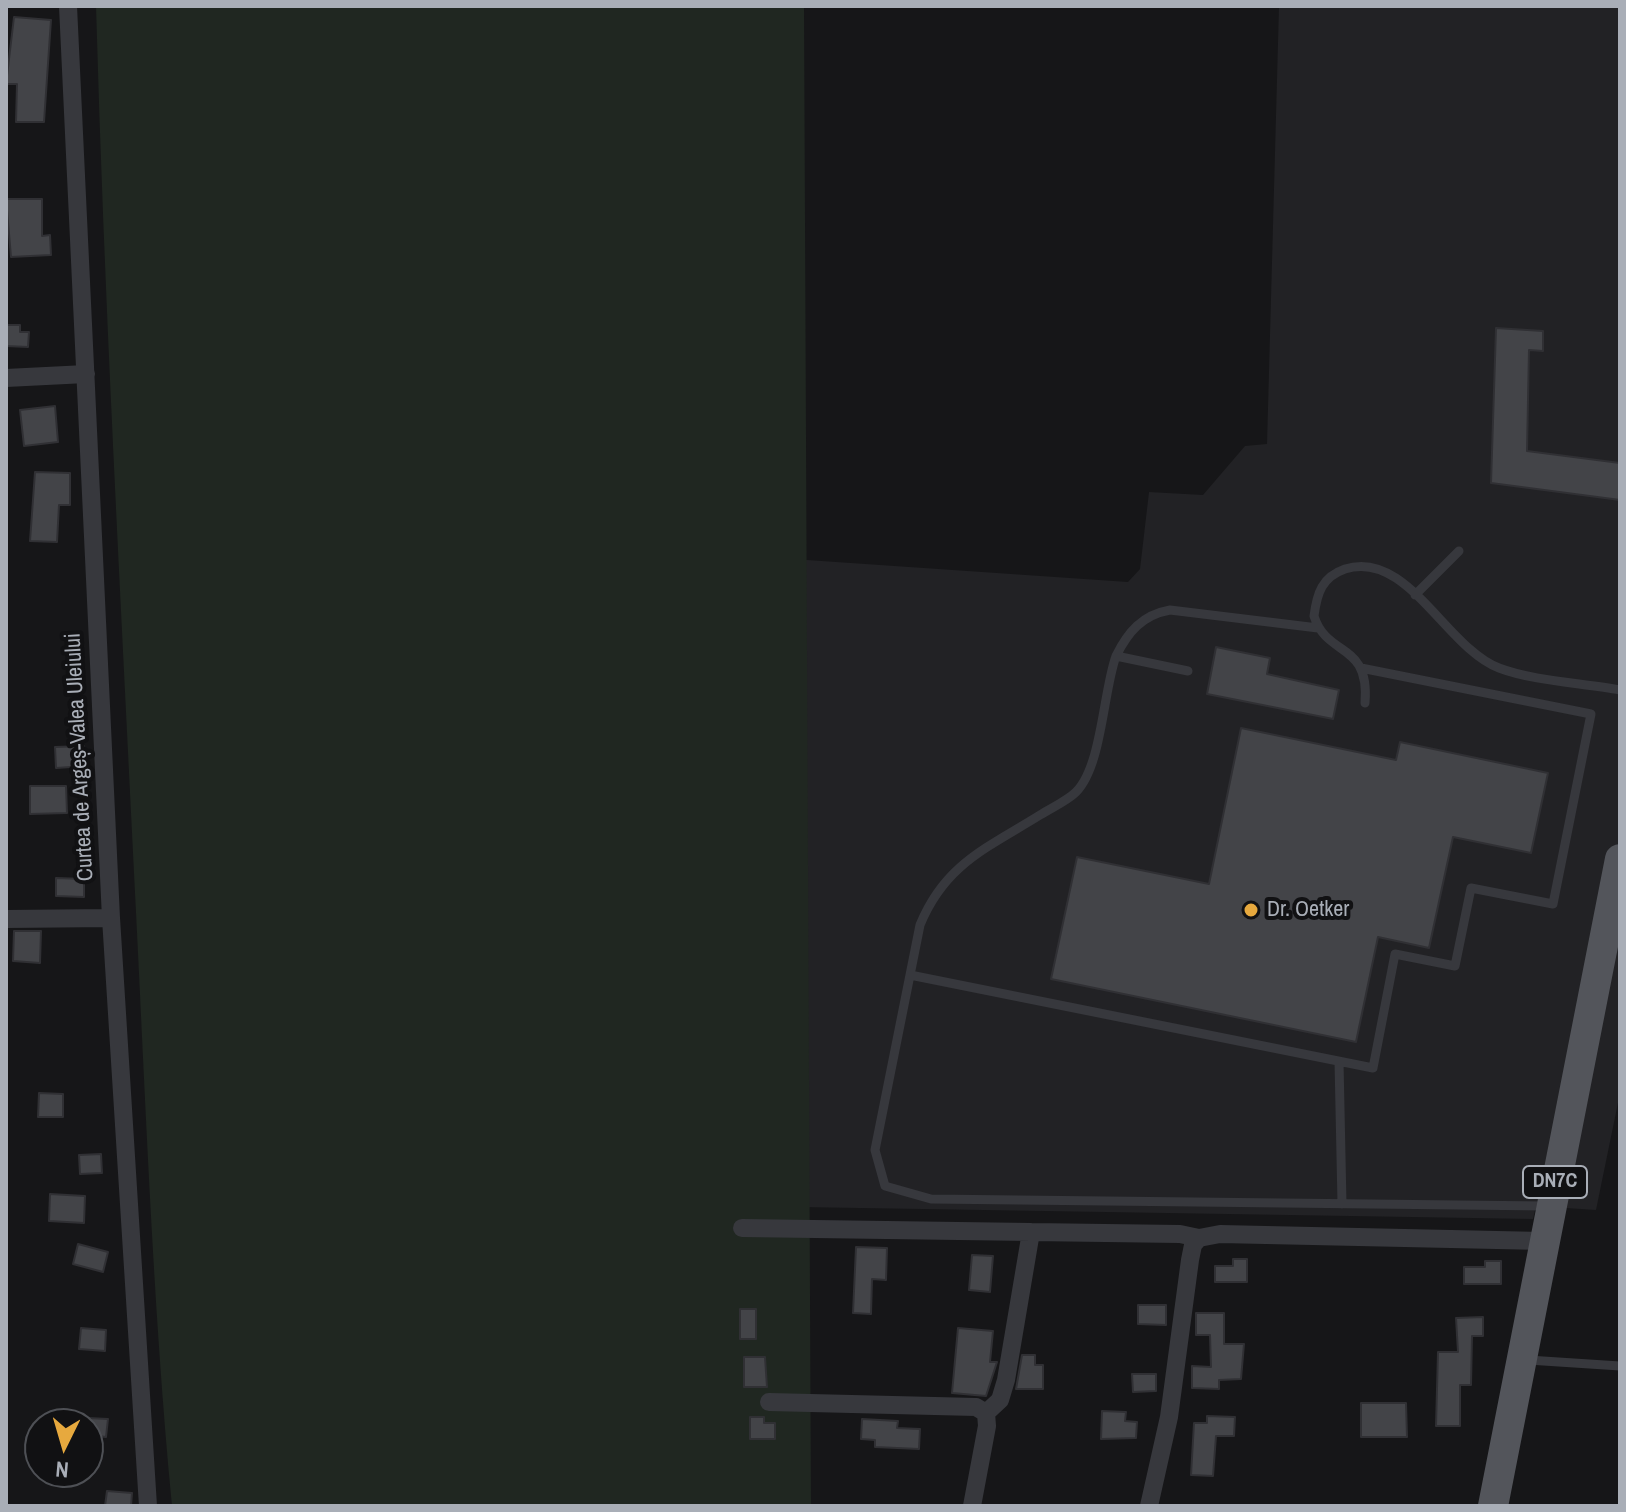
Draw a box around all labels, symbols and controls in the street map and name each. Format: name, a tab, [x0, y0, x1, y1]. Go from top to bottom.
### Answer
street label: Curtea de Argeș-Valea Uleiului	[60, 632, 100, 882]
place label: Dr. Oetker	[1267, 897, 1349, 923]
marker: Dr. Oetker	[1242, 901, 1260, 919]
road number: DN7C	[1523, 1166, 1587, 1198]
north arrow	[24, 1408, 104, 1488]
text: N	[54, 1454, 70, 1485]

